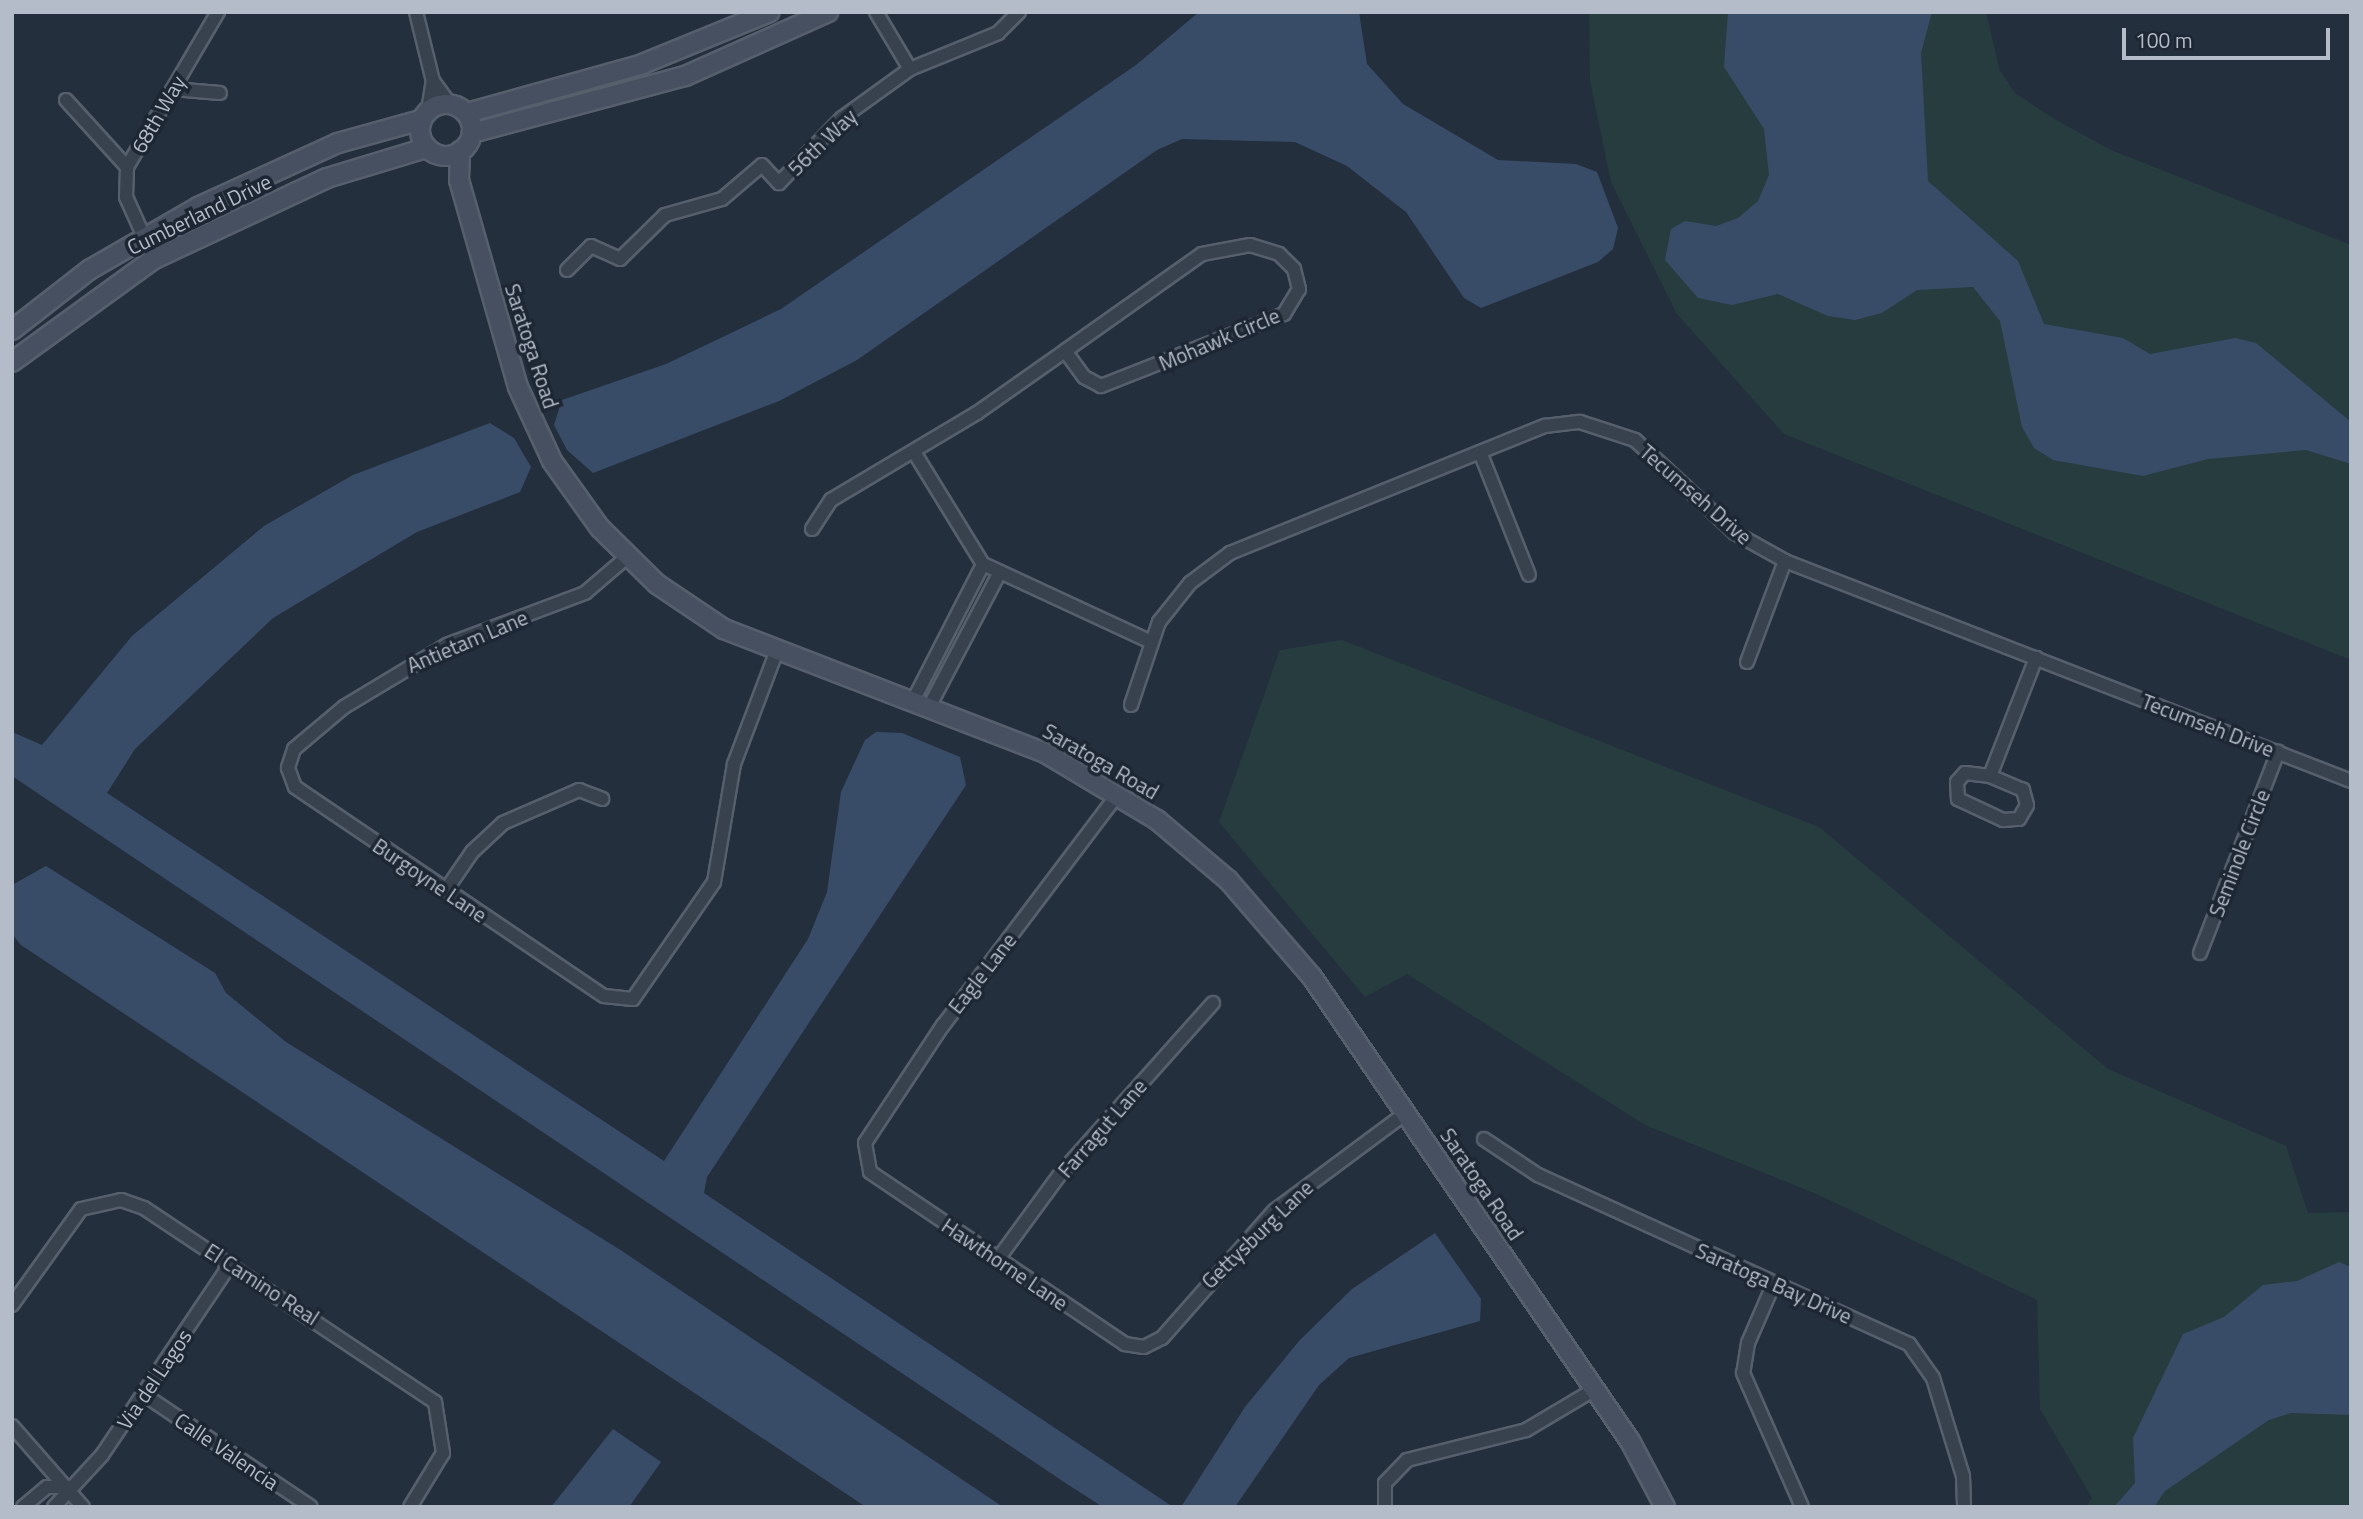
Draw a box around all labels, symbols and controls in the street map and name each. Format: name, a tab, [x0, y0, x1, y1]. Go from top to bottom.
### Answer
scale bar	[2125, 14, 2333, 58]
text: 100 m	[2135, 24, 2192, 56]
street label: 68th Way	[126, 71, 190, 157]
street label: 56th Way	[782, 103, 862, 181]
street label: Cumberland Drive	[123, 168, 275, 260]
street label: Saratoga Road	[500, 281, 564, 411]
street label: Mohawk Circle	[1155, 302, 1283, 376]
street label: Tecumseh Drive	[1635, 439, 1757, 549]
street label: Antietam Lane	[403, 604, 531, 678]
street label: Tecumseh Drive	[2138, 688, 2278, 762]
street label: Saratoga Road	[1039, 718, 1163, 804]
street label: Seminole Circle	[2203, 786, 2275, 920]
street label: Burgoyne Lane	[368, 833, 492, 927]
street label: Eagle Lane	[943, 928, 1021, 1018]
street label: Farragut Lane	[1052, 1074, 1152, 1182]
street label: Saratoga Road	[1435, 1123, 1529, 1245]
street label: Gettysburg Lane	[1196, 1175, 1318, 1293]
street label: Hawthorne Lane	[937, 1213, 1073, 1315]
street label: Saratoga Bay Drive	[1692, 1237, 1856, 1329]
street label: El Camino Real	[200, 1238, 324, 1330]
street label: Via del Lagos	[111, 1324, 197, 1434]
street label: Calle Valencia	[170, 1407, 284, 1495]

